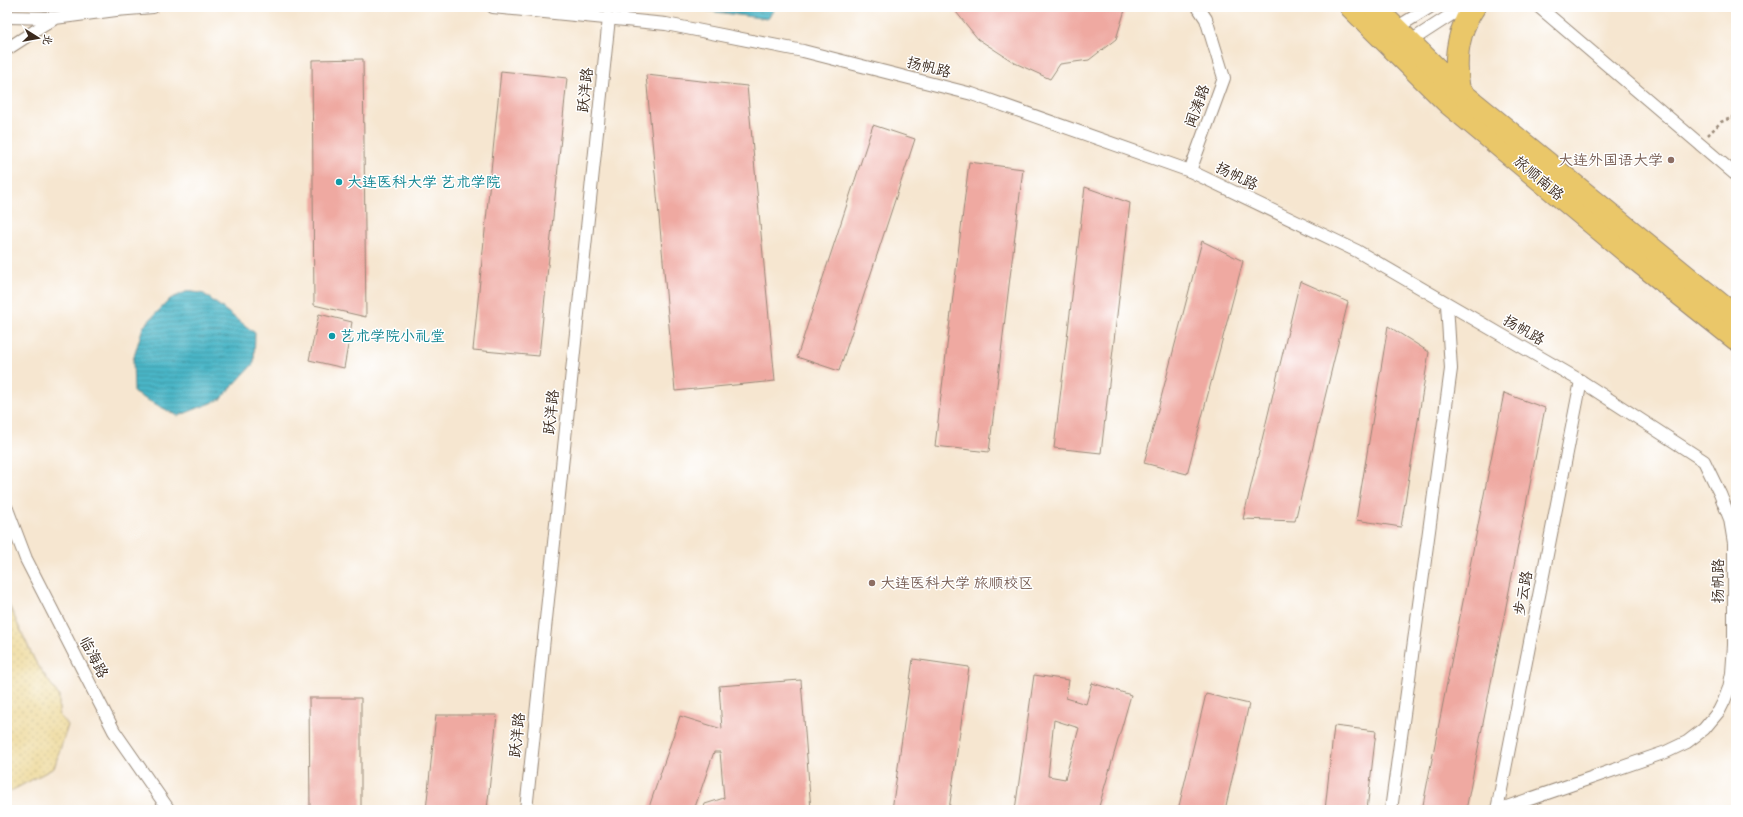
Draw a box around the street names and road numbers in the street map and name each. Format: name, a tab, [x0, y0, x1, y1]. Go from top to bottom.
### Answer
street label: 扬帆路	[904, 55, 953, 83]
street label: 跃洋路	[576, 67, 598, 114]
street label: 闻涛路	[1183, 82, 1215, 131]
street label: 旅顺南路	[1509, 153, 1567, 206]
street label: 扬帆路	[1212, 160, 1260, 196]
street label: 扬帆路	[1499, 313, 1547, 351]
street label: 跃洋路	[542, 389, 564, 436]
street label: 扬帆路	[1711, 558, 1729, 604]
street label: 步云路	[1512, 570, 1538, 617]
street label: 临海路	[74, 634, 110, 682]
street label: 跃洋路	[508, 712, 530, 759]

